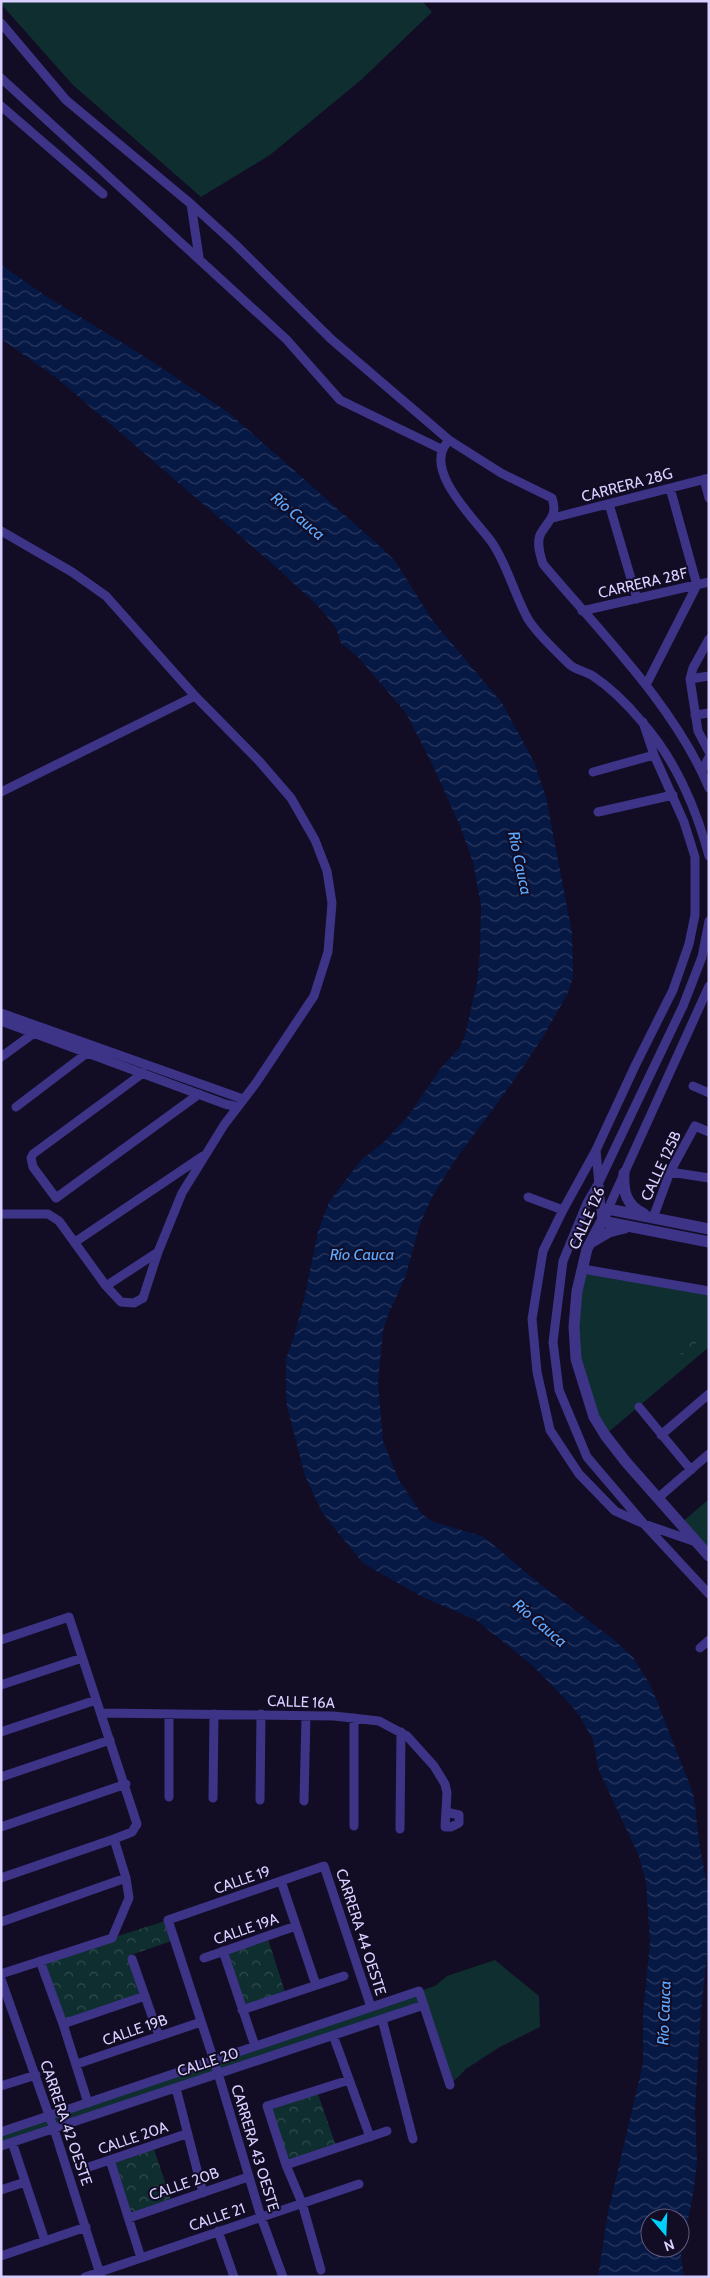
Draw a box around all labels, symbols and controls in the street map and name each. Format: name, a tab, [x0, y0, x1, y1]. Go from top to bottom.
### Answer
street label: CARRERA 28G	[579, 464, 675, 506]
water label: Río Cauca	[267, 488, 329, 544]
street label: CARRERA 28F	[596, 564, 690, 602]
water label: Río Cauca	[504, 829, 536, 897]
street label: CALLE 125B	[637, 1128, 685, 1204]
street label: CALLE 126	[565, 1184, 609, 1252]
water label: Río Cauca	[330, 1245, 394, 1264]
water label: Río Cauca	[509, 1595, 571, 1651]
street label: CALLE 16A	[267, 1692, 336, 1712]
street label: CALLE 19	[211, 1862, 273, 1898]
street label: CARRERA 44 OESTE	[332, 1866, 390, 1998]
street label: CALLE 19A	[211, 1909, 282, 1948]
water label: Río Cauca	[653, 1980, 675, 2046]
street label: CALLE 19B	[100, 2010, 170, 2050]
street label: CALLE 20	[175, 2044, 241, 2080]
street label: CARRERA 42 OESTE	[36, 2058, 96, 2188]
street label: CARRERA 43 OESTE	[227, 2082, 283, 2214]
street label: CALLE 20A	[96, 2117, 171, 2158]
street label: CALLE 20B	[147, 2164, 221, 2204]
street label: CALLE 21	[187, 2199, 247, 2235]
north arrow	[640, 2208, 690, 2258]
text: N	[662, 2235, 677, 2255]

